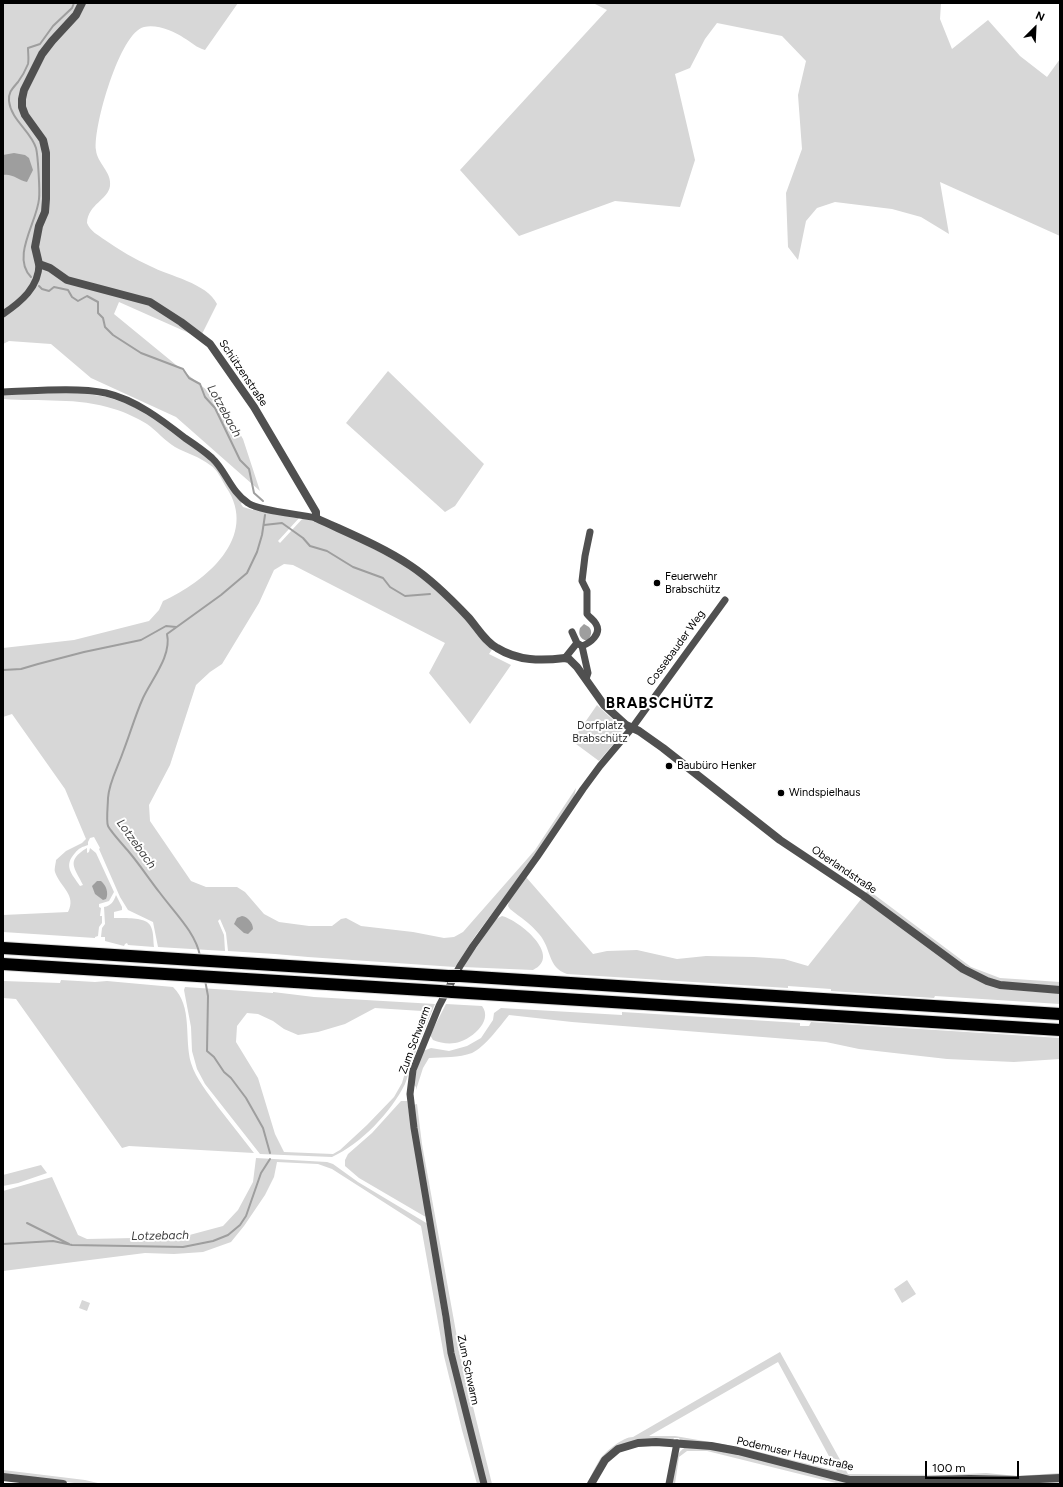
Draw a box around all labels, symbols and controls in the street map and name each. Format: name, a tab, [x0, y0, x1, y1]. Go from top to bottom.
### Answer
north arrow	[1015, 8, 1055, 48]
text: N	[1034, 9, 1047, 24]
street label: Schützenstraße	[216, 337, 270, 409]
water label: Lotzebach	[204, 382, 244, 440]
place label: Feuerwehr Brabschütz	[665, 570, 720, 596]
marker: Feuerwehr Brabschütz	[652, 578, 662, 588]
street label: Cossebauder Weg	[644, 608, 708, 688]
district label: BRABSCHÜTZ	[606, 695, 714, 713]
park label: Dorfplatz Brabschütz	[572, 719, 628, 745]
place label: Baubüro Henker	[677, 759, 756, 773]
marker: Baubüro Henker	[664, 761, 674, 771]
place label: Windspielhaus	[789, 786, 860, 800]
marker: Windspielhaus	[776, 788, 786, 798]
water label: Lotzebach	[113, 816, 159, 872]
street label: Oberlandstraße	[809, 843, 879, 897]
street label: Zum Schwarm	[397, 1004, 433, 1076]
water label: Lotzebach	[131, 1228, 189, 1244]
street label: Zum Schwarm	[454, 1334, 482, 1406]
street label: Podemuser Hauptstraße	[735, 1434, 855, 1474]
scale bar	[927, 1453, 1021, 1479]
text: 100 m	[932, 1461, 966, 1475]

